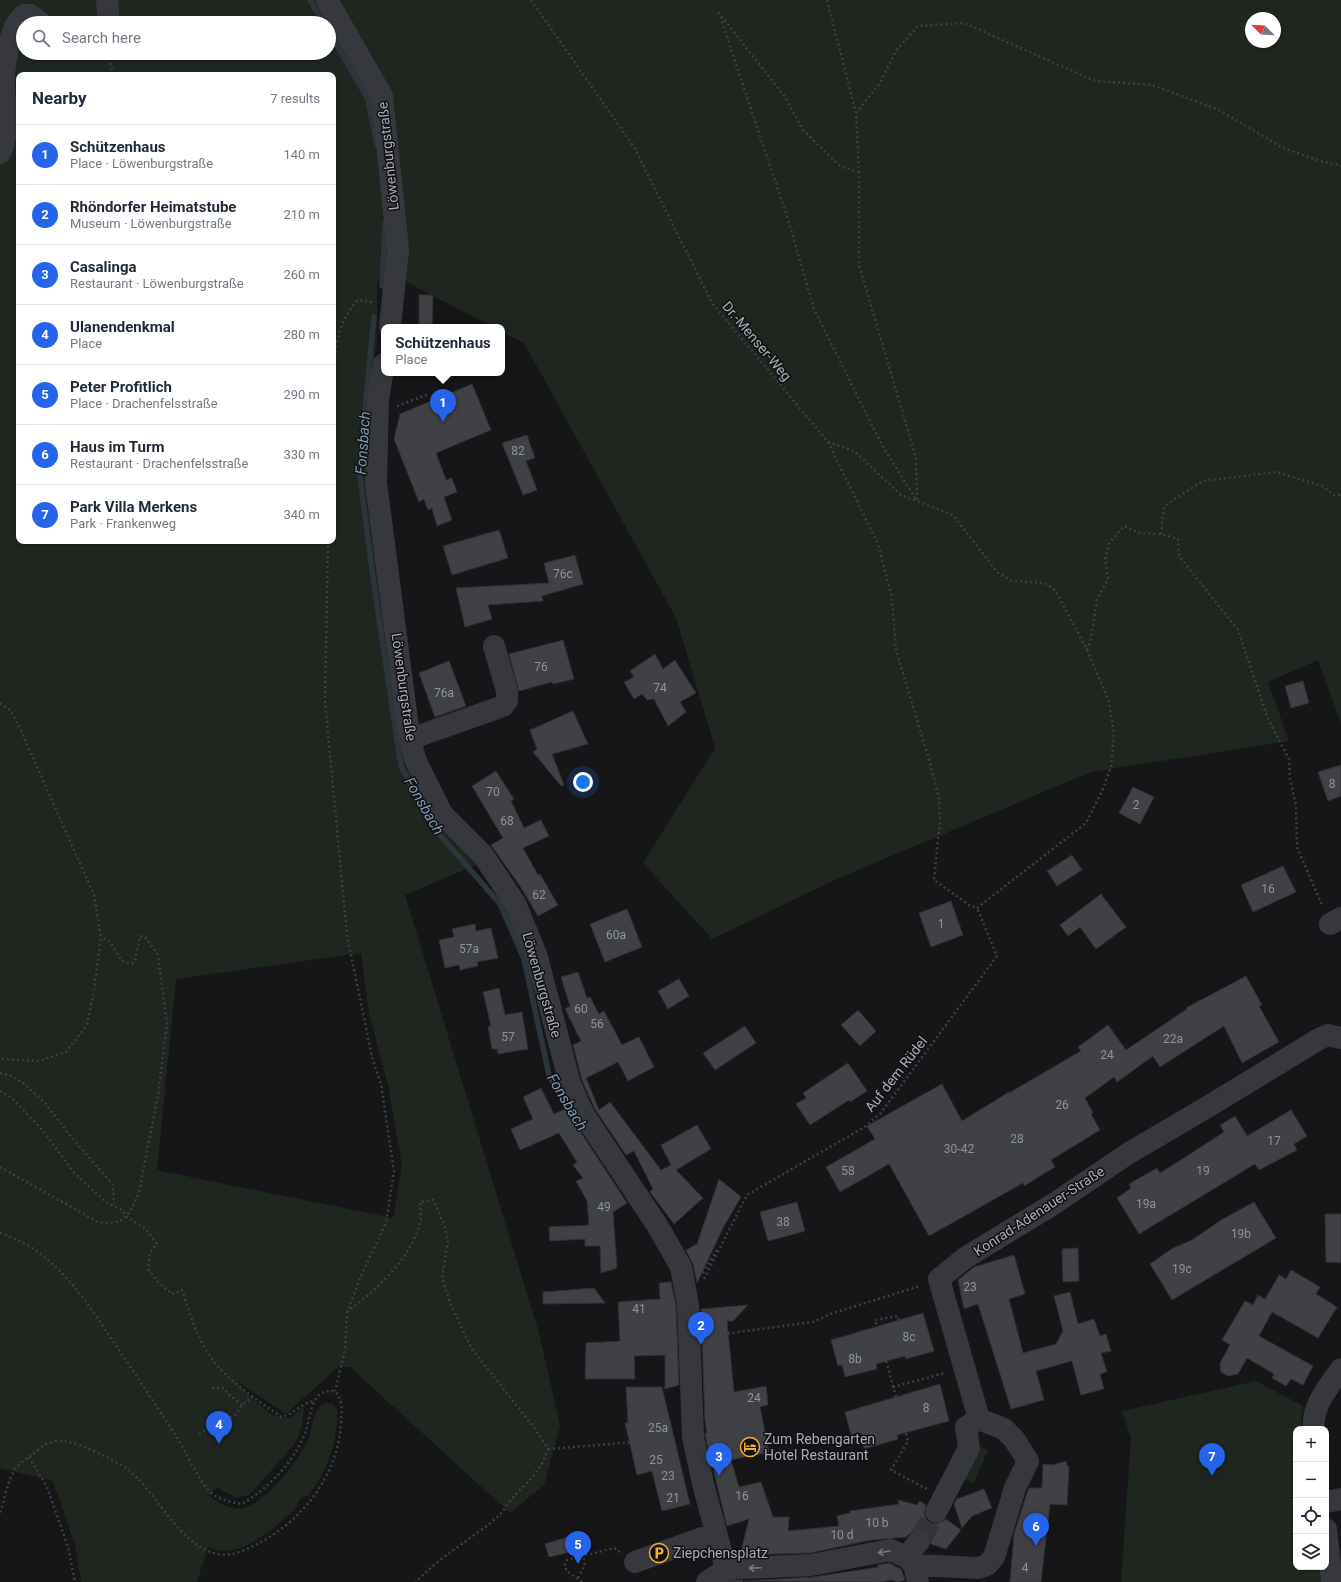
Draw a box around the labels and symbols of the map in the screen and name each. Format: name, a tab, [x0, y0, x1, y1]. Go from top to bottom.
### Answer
north arrow	[1245, 12, 1281, 48]
street label: Löwenburgstraße	[374, 101, 402, 211]
street label: Dr.-Menser-Weg	[719, 298, 795, 384]
pin: 1	[430, 389, 456, 422]
water label: Fonsbach	[352, 411, 374, 475]
house number: 82	[511, 444, 525, 458]
house number: 76c	[553, 567, 573, 581]
street label: Löwenburgstraße	[388, 632, 420, 742]
house number: 76	[534, 660, 548, 674]
house number: 74	[653, 681, 667, 695]
house number: 76a	[434, 686, 454, 700]
your location	[573, 772, 593, 792]
water label: Fonsbach	[400, 774, 448, 838]
house number: 8	[1329, 777, 1336, 791]
house number: 70	[486, 785, 500, 799]
house number: 2	[1133, 798, 1140, 812]
house number: 68	[500, 814, 514, 828]
house number: 16	[1261, 882, 1275, 896]
house number: 62	[532, 888, 546, 902]
house number: 1	[938, 917, 944, 931]
house number: 60a	[606, 928, 626, 942]
street label: Löwenburgstraße	[519, 930, 565, 1040]
house number: 57a	[459, 942, 479, 956]
house number: 60	[574, 1002, 588, 1016]
house number: 56	[590, 1017, 604, 1031]
house number: 57	[501, 1030, 515, 1044]
house number: 22a	[1163, 1032, 1183, 1046]
street label: Auf dem Rüdel	[862, 1033, 930, 1115]
house number: 24	[1100, 1048, 1114, 1062]
water label: Fonsbach	[543, 1070, 591, 1134]
house number: 26	[1055, 1098, 1069, 1112]
house number: 28	[1010, 1132, 1024, 1146]
house number: 17	[1267, 1134, 1281, 1148]
house number: 30-42	[944, 1142, 974, 1156]
street label: Konrad-Adenauer-Straße	[971, 1163, 1107, 1259]
house number: 58	[841, 1164, 855, 1178]
house number: 19	[1196, 1164, 1210, 1178]
house number: 19a	[1136, 1197, 1156, 1211]
house number: 49	[597, 1200, 611, 1214]
house number: 38	[776, 1215, 790, 1229]
house number: 19b	[1231, 1227, 1251, 1241]
house number: 19c	[1172, 1262, 1192, 1276]
house number: 23	[963, 1280, 977, 1294]
house number: 41	[632, 1302, 646, 1316]
pin: 2	[688, 1312, 714, 1345]
house number: 8c	[902, 1330, 916, 1344]
house number: 8b	[848, 1352, 862, 1366]
house number: 24	[747, 1391, 761, 1405]
house number: 8	[923, 1401, 930, 1415]
pin: 4	[206, 1411, 232, 1444]
house number: 25a	[648, 1421, 668, 1435]
place label: Zum Rebengarten Hotel Restaurant	[764, 1431, 875, 1463]
hotel icon: Zum Rebengarten Hotel Restaurant	[739, 1436, 761, 1458]
pin: 3	[706, 1443, 732, 1476]
pin: 7	[1199, 1443, 1225, 1476]
house number: 25	[649, 1453, 663, 1467]
house number: 23	[661, 1469, 675, 1483]
house number: 16	[735, 1489, 749, 1503]
house number: 21	[666, 1491, 680, 1505]
pin: 6	[1023, 1513, 1049, 1546]
house number: 10 b	[865, 1516, 889, 1530]
house number: 10 d	[830, 1528, 854, 1542]
pin: 5	[565, 1531, 591, 1564]
parking icon: Ziepchensplatz	[648, 1542, 670, 1564]
place label: Ziepchensplatz	[673, 1545, 768, 1561]
one-way arrow	[878, 1548, 891, 1556]
house number: 4	[1022, 1561, 1029, 1575]
one-way arrow	[749, 1564, 762, 1571]

